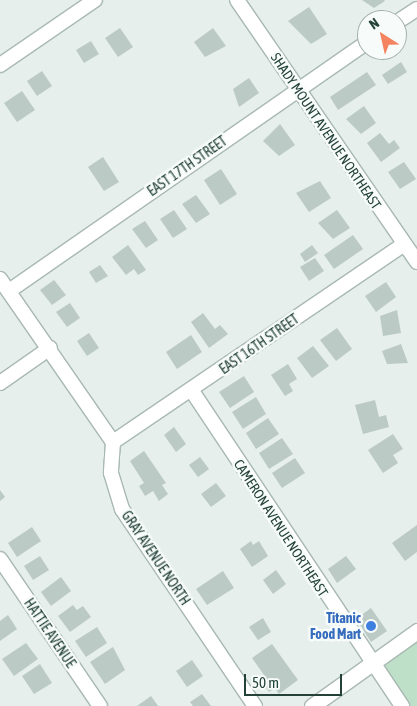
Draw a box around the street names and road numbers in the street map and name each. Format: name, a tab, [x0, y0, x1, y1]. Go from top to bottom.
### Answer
street label: SHADY MOUNT AVENUE NORTHEAST	[267, 50, 385, 212]
street label: EAST 17TH STREET	[144, 132, 230, 200]
street label: EAST 16TH STREET	[216, 310, 302, 378]
street label: CAMERON AVENUE NORTHEAST	[230, 456, 332, 600]
street label: GRAY AVENUE NORTH	[118, 508, 194, 608]
street label: HATTIE AVENUE	[21, 595, 79, 671]

